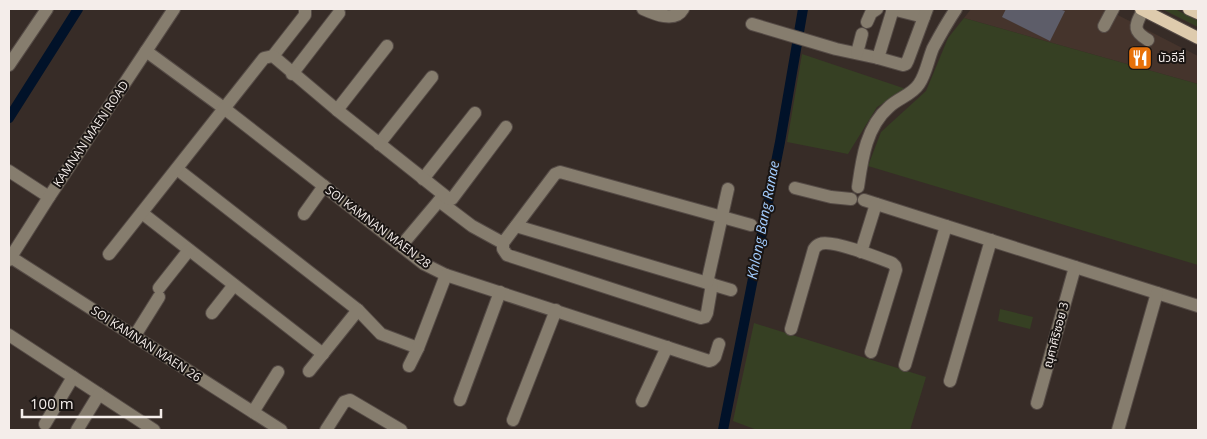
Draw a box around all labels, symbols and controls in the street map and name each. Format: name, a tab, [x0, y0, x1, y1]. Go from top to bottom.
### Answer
restaurant icon: นัวอีลี่	[1127, 45, 1153, 71]
place label: นัวอีลี่	[1158, 49, 1185, 66]
street label: KAMNAN MAEN ROAD	[49, 77, 133, 190]
water label: Khlong Bang Ranae	[742, 159, 783, 281]
street label: SOI KAMNAN MAEN 28	[322, 181, 435, 272]
street label: ณุศาศิริซอย 3	[1039, 300, 1072, 370]
street label: SOI KAMNAN MAEN 26	[88, 302, 205, 386]
scale bar	[22, 386, 161, 418]
text: 100 m	[30, 393, 74, 413]

